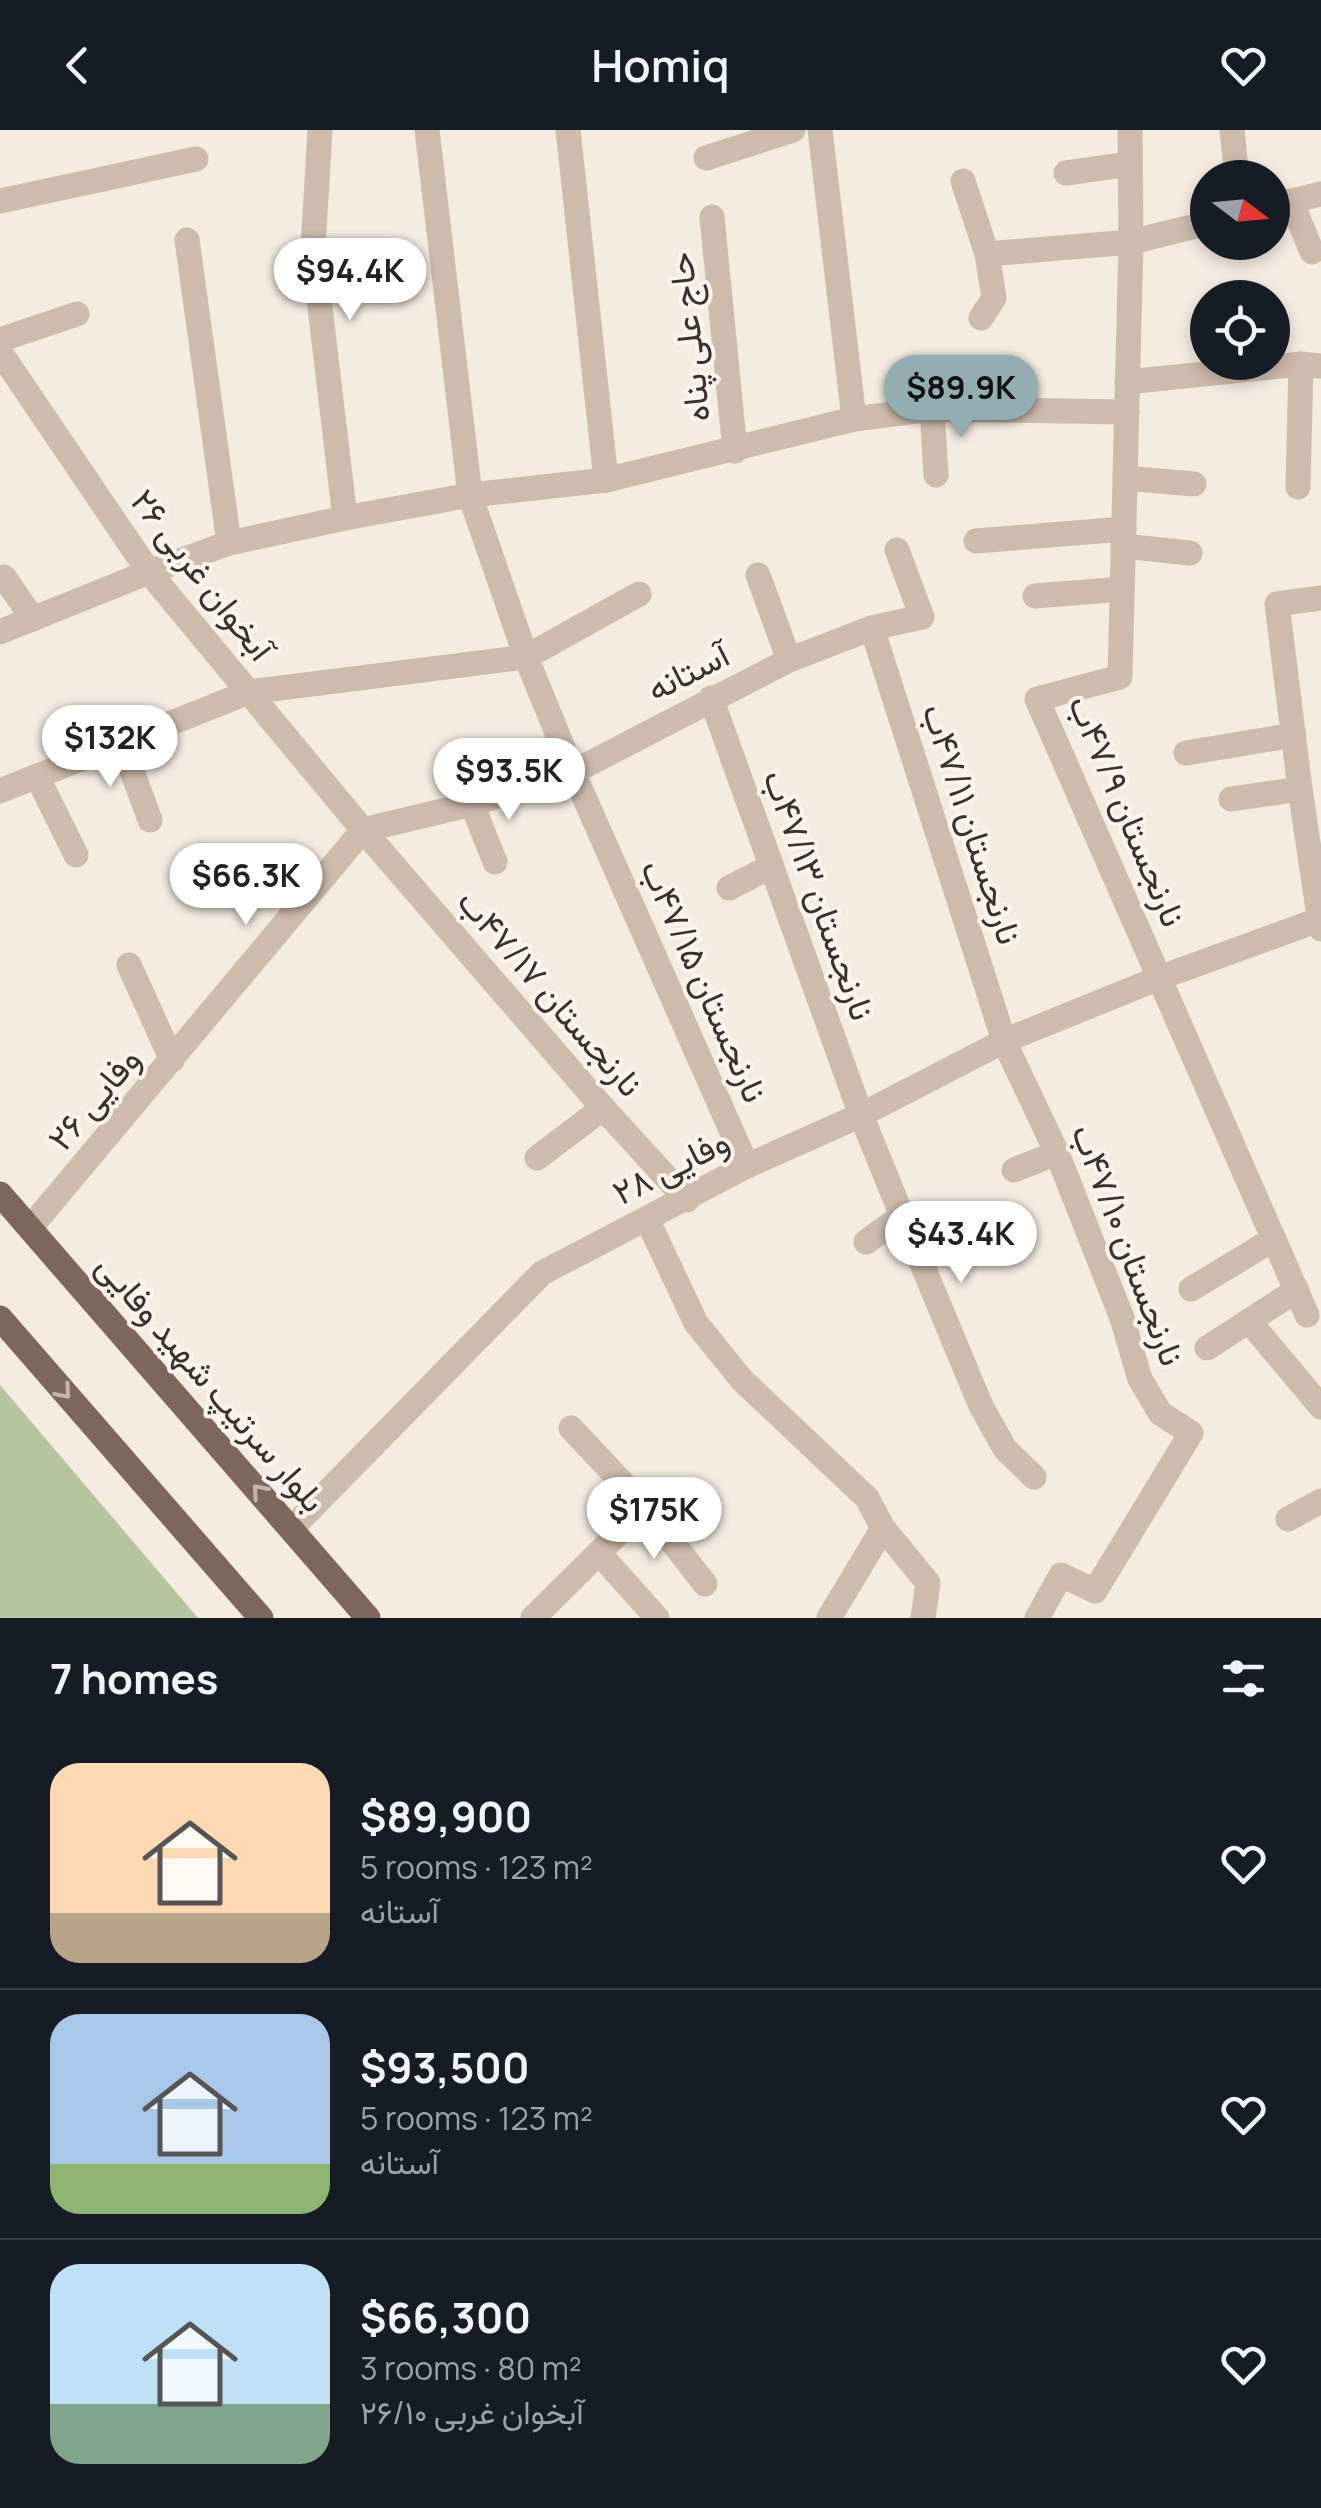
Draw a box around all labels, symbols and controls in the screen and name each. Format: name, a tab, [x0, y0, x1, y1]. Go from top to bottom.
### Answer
text: Homiq	[591, 34, 730, 96]
icon: back	[50, 38, 105, 93]
icon: heart	[1216, 38, 1271, 93]
north arrow	[1190, 160, 1290, 260]
map controls	[1190, 160, 1290, 380]
pin: $94.4K	[269, 238, 431, 323]
text: $94.4K	[296, 248, 404, 292]
street label: حاج علی پناه	[655, 250, 722, 424]
button: locate	[1190, 280, 1290, 380]
pin: $89.9K	[880, 355, 1042, 440]
text: $89.9K	[906, 365, 1016, 409]
street label: آبخوان غربی ۲۶	[120, 478, 287, 673]
street label: آستانه	[638, 629, 740, 712]
street label: نارنجستان ۴۷/۹ب	[1058, 688, 1198, 934]
street label: نارنجستان ۴۷/۱۱ب	[911, 697, 1034, 950]
pin: $132K	[40, 705, 180, 790]
text: $132K	[64, 715, 156, 759]
pin: $93.5K	[428, 738, 590, 823]
text: $93.5K	[455, 748, 563, 792]
street label: نارنجستان ۴۷/۱۳ب	[752, 763, 888, 1027]
pin: $66.3K	[165, 843, 327, 928]
street label: نارنجستان ۴۷/۱۵ب	[630, 852, 780, 1110]
text: $66.3K	[192, 853, 300, 897]
street label: نارنجستان ۴۷/۱۷ب	[447, 878, 654, 1107]
street label: وفایی ۲۶	[36, 1036, 151, 1160]
street label: وفایی ۲۸	[604, 1116, 737, 1216]
street label: نارنجستان ۴۷/۱۰ب	[1061, 1117, 1197, 1372]
pin: $43.4K	[880, 1201, 1042, 1286]
text: $43.4K	[907, 1211, 1015, 1255]
street label: بلوار سرتیپ شهید وفایی	[85, 1243, 338, 1523]
one-way arrow	[52, 1380, 70, 1398]
pin: $175K	[584, 1477, 724, 1562]
one-way arrow	[252, 1484, 270, 1503]
text: $175K	[609, 1487, 699, 1531]
text: 7 homes	[50, 1649, 218, 1707]
icon: filters	[1216, 1651, 1271, 1706]
text: $89,900	[360, 1787, 532, 1845]
icon: home	[130, 1803, 250, 1923]
icon: heart	[1216, 1836, 1271, 1891]
text: 5 rooms · 123 m²	[360, 1845, 593, 1889]
text: آستانه	[360, 1889, 439, 1933]
text: $93,500	[360, 2038, 530, 2096]
icon: home	[130, 2054, 250, 2174]
icon: heart	[1216, 2087, 1271, 2142]
text: 5 rooms · 123 m²	[360, 2096, 593, 2140]
text: آستانه	[360, 2140, 439, 2184]
text: $66,300	[360, 2288, 531, 2346]
icon: home	[130, 2304, 250, 2424]
icon: heart	[1216, 2337, 1271, 2392]
text: 3 rooms · 80 m²	[360, 2346, 582, 2390]
text: آبخوان غربی ۲۶/۱۰	[360, 2390, 584, 2434]

